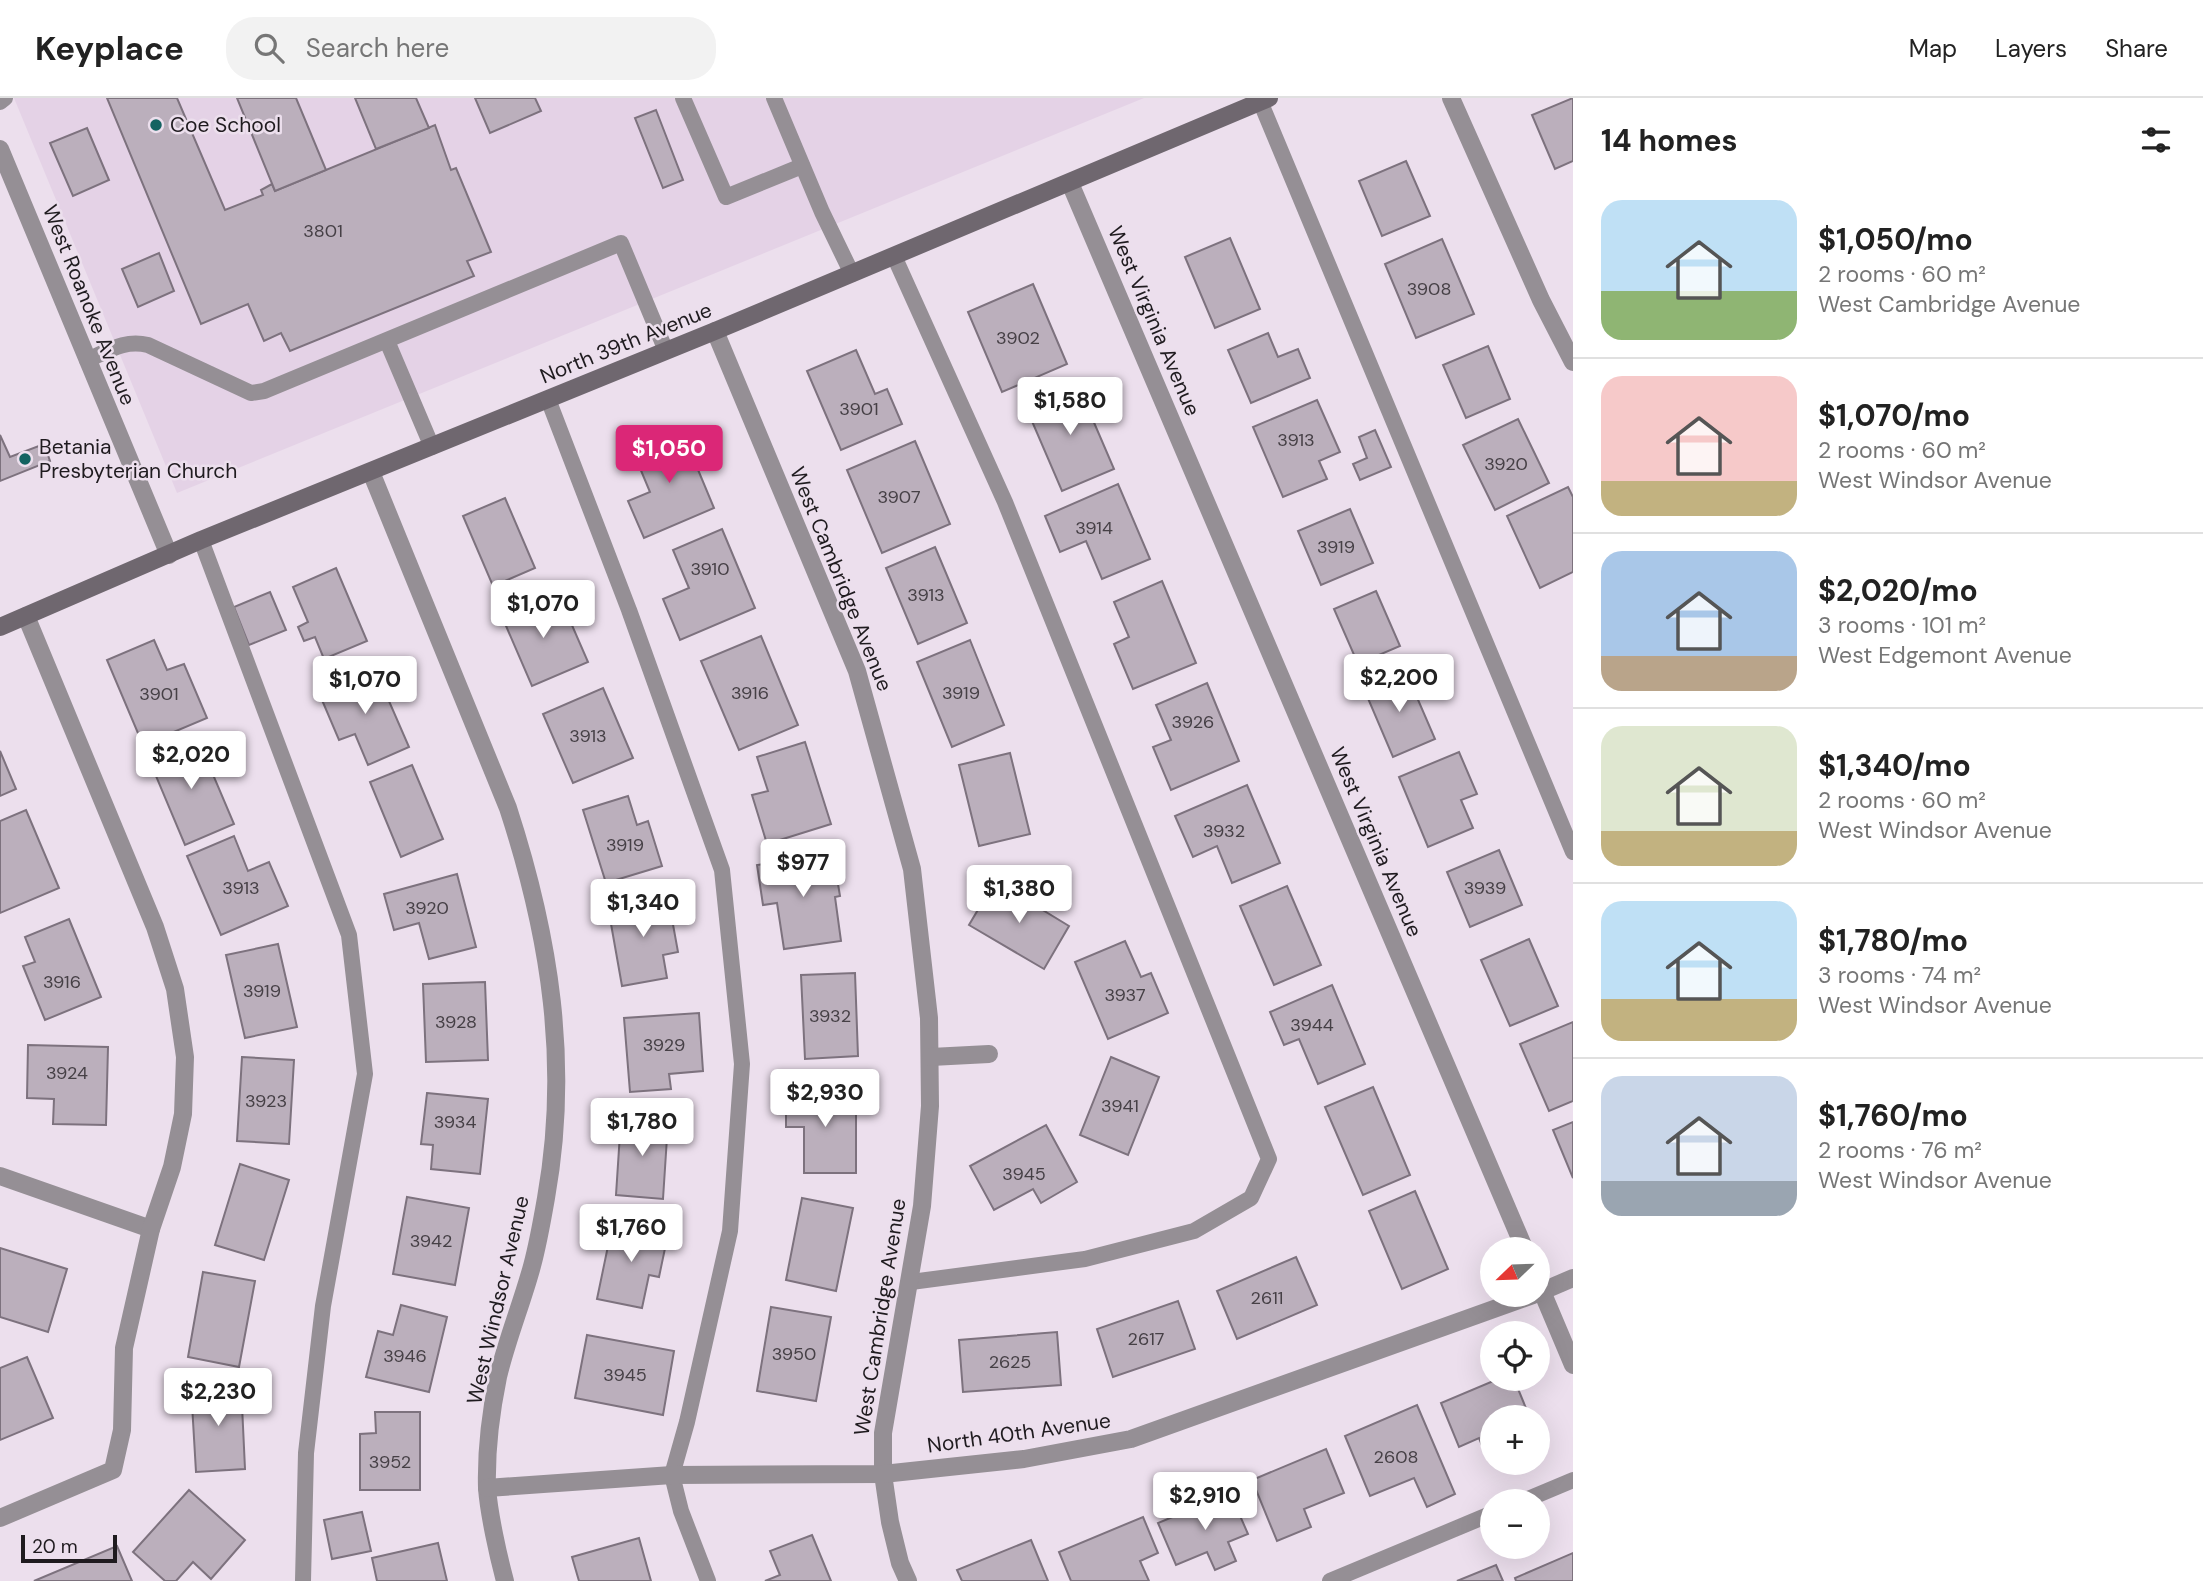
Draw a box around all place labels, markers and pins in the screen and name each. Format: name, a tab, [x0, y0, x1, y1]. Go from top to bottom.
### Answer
place label: Coe School	[170, 111, 281, 139]
marker: Coe School	[148, 117, 164, 133]
pin: $1,580	[1013, 378, 1127, 437]
pin: $1,050	[612, 426, 726, 485]
place label: Betania Presbyterian Church	[39, 433, 237, 485]
marker: Betania Presbyterian Church	[17, 451, 33, 467]
pin: $1,070	[486, 580, 600, 640]
pin: $2,200	[1342, 654, 1456, 714]
pin: $1,070	[308, 656, 422, 716]
pin: $2,020	[134, 732, 248, 791]
pin: $977	[762, 840, 844, 899]
pin: $1,380	[962, 866, 1076, 925]
pin: $1,340	[586, 880, 700, 939]
pin: $2,930	[768, 1070, 882, 1129]
pin: $1,780	[585, 1098, 699, 1158]
pin: $1,760	[574, 1204, 688, 1264]
pin: $2,230	[161, 1368, 275, 1428]
pin: $2,910	[1148, 1472, 1262, 1532]

